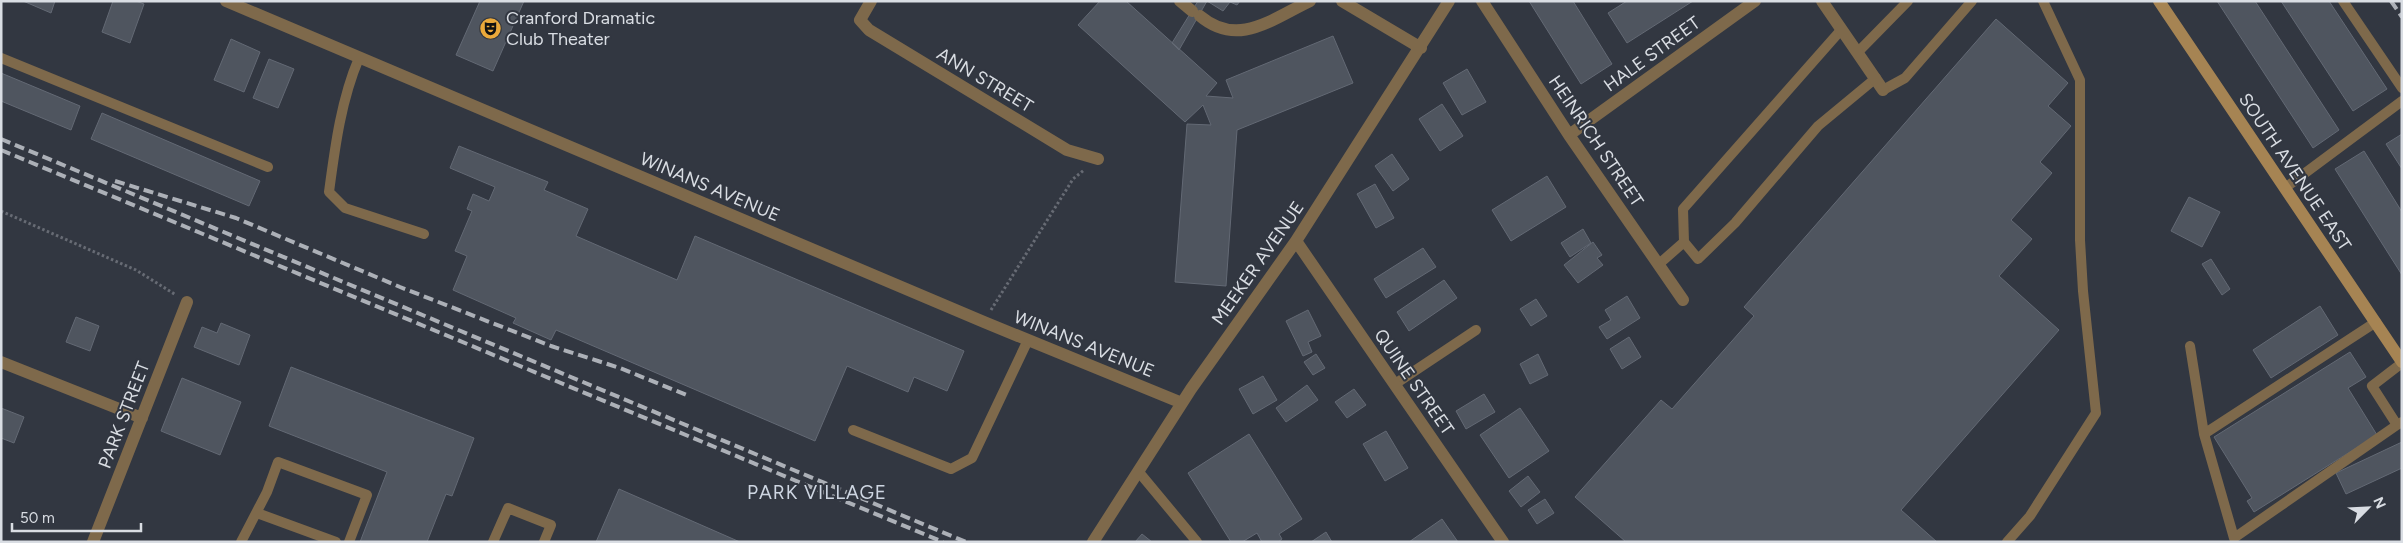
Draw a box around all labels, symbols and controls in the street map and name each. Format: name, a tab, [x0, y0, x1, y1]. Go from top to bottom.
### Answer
place label: Cranford Dramatic Club Theater	[506, 7, 656, 50]
street label: HALE STREET	[1600, 12, 1704, 96]
theatre icon: Cranford Dramatic Club Theater	[478, 16, 502, 40]
street label: ANN STREET	[933, 43, 1037, 117]
street label: HEINRICH STREET	[1544, 71, 1648, 211]
street label: SOUTH AVENUE EAST	[2234, 89, 2356, 255]
street label: WINANS AVENUE	[637, 148, 783, 226]
street label: MEEKER AVENUE	[1207, 197, 1309, 329]
street label: WINANS AVENUE	[1011, 306, 1157, 382]
street label: QUINE STREET	[1369, 325, 1459, 439]
street label: PARK STREET	[94, 358, 155, 472]
district label: PARK VILLAGE	[747, 481, 887, 504]
north arrow	[2343, 483, 2393, 533]
text: N	[2369, 495, 2389, 511]
scale bar	[12, 500, 141, 532]
text: 50 m	[20, 509, 55, 527]

